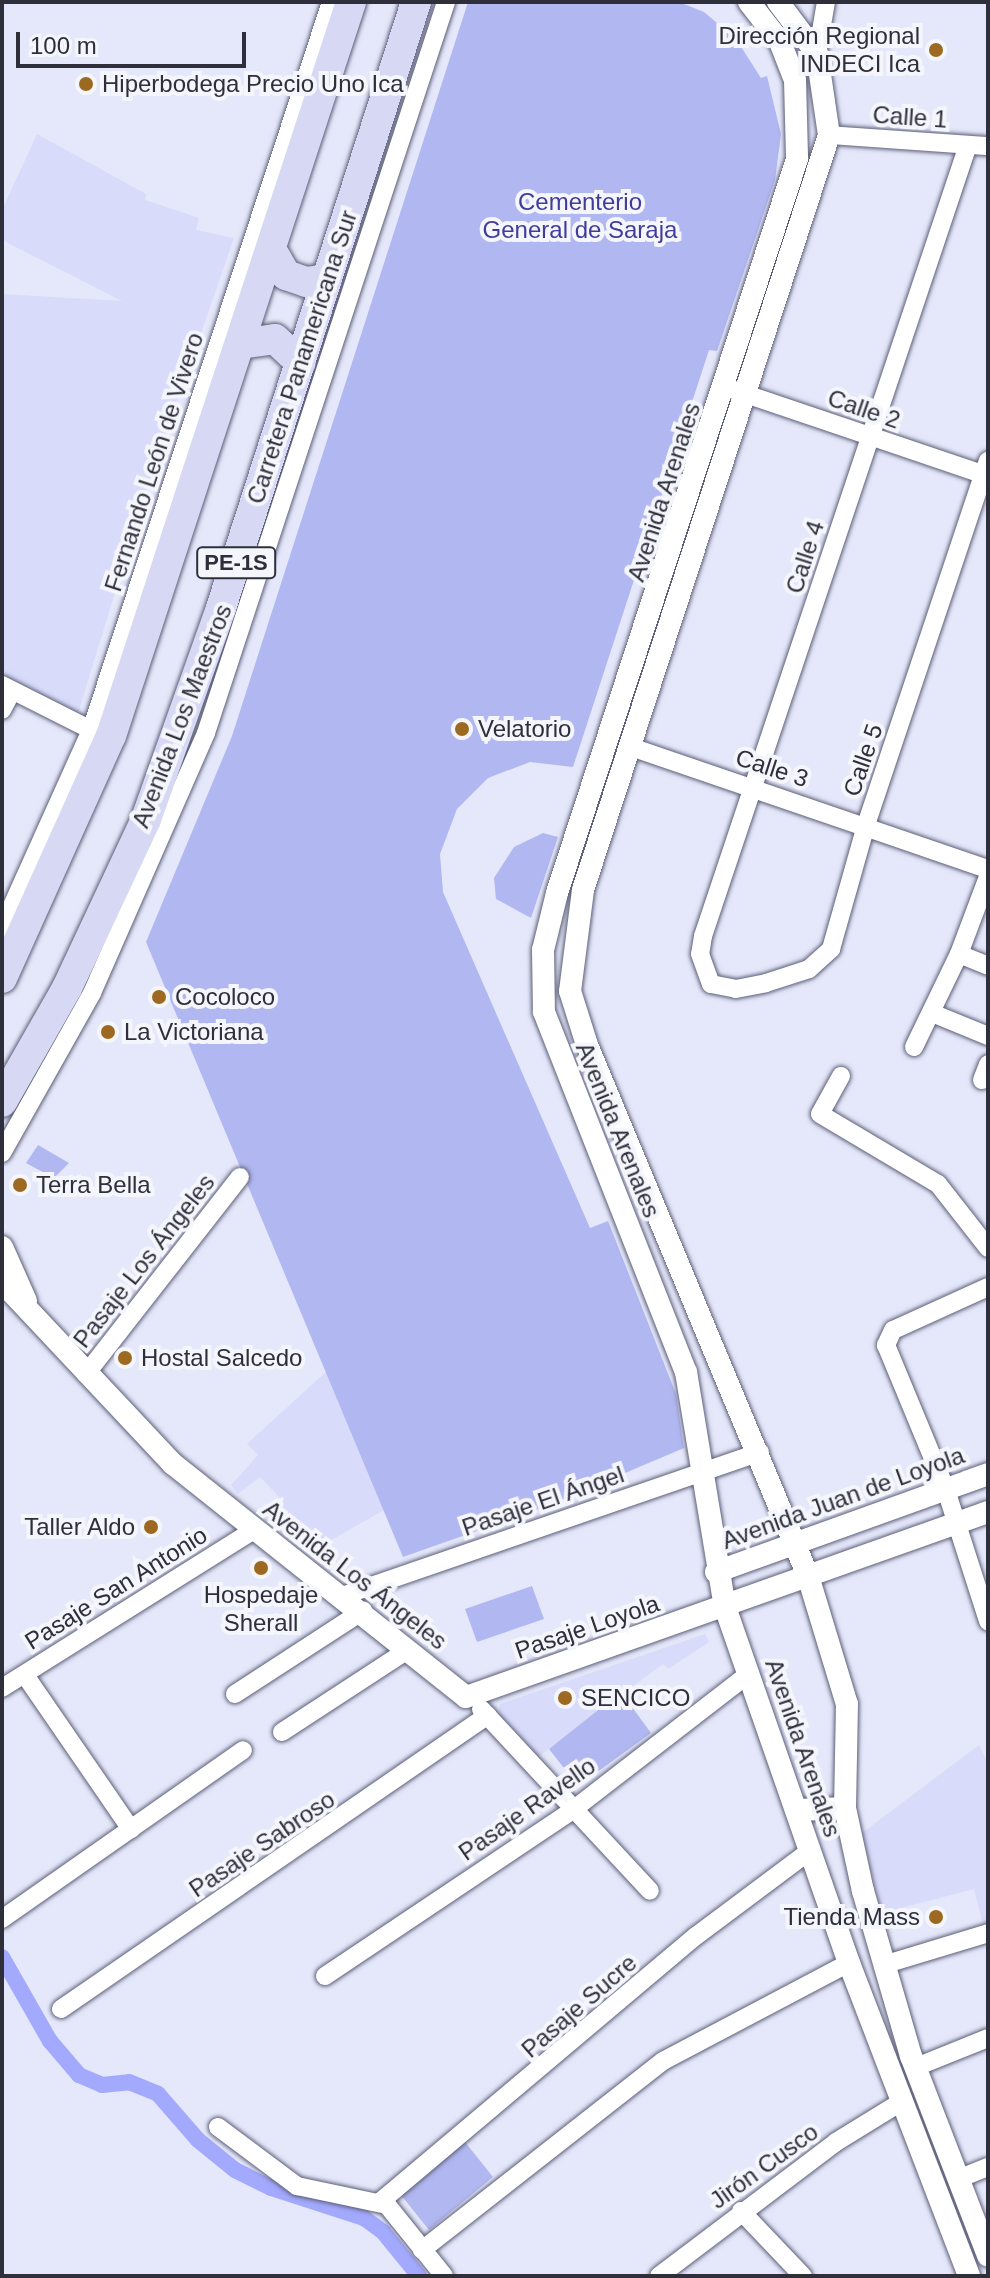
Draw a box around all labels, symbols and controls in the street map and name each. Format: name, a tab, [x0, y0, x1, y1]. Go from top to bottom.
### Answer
scale bar	[20, 16, 250, 66]
place label: Dirección Regional INDECI Ica	[719, 22, 920, 78]
text: 100 m	[30, 32, 97, 59]
marker: Dirección Regional INDECI Ica	[927, 41, 945, 59]
place label: Hiperbodega Precio Uno Ica	[102, 70, 404, 98]
marker: Hiperbodega Precio Uno Ica	[77, 75, 95, 93]
street label: Calle 1	[872, 100, 948, 134]
park label: Cementerio General de Saraja	[483, 188, 677, 244]
street label: Carretera Panamericana Sur	[241, 207, 363, 507]
street label: Fernando León de Vivero	[99, 329, 209, 595]
street label: Calle 2	[824, 383, 904, 435]
street label: Avenida Arenales	[621, 398, 707, 586]
street label: Calle 4	[780, 517, 830, 597]
road number: PE-1S	[196, 545, 276, 581]
street label: Avenida Los Maestros	[126, 600, 238, 832]
place label: Velatorio	[478, 715, 571, 743]
marker: Velatorio	[453, 720, 471, 738]
street label: Calle 5	[837, 720, 889, 800]
street label: Calle 3	[732, 743, 812, 793]
place label: Cocoloco	[175, 983, 275, 1011]
marker: Cocoloco	[150, 988, 168, 1006]
place label: La Victoriana	[124, 1018, 264, 1046]
marker: La Victoriana	[99, 1023, 117, 1041]
street label: Avenida Arenales	[569, 1038, 667, 1222]
street label: Pasaje Los Ángeles	[67, 1169, 221, 1353]
place label: Terra Bella	[36, 1171, 151, 1199]
marker: Terra Bella	[11, 1176, 29, 1194]
place label: Hostal Salcedo	[141, 1344, 302, 1372]
marker: Hostal Salcedo	[116, 1349, 134, 1367]
street label: Avenida Juan de Loyola	[718, 1441, 968, 1555]
street label: Pasaje El Ángel	[458, 1460, 628, 1542]
street label: Avenida Los Ángeles	[257, 1494, 453, 1656]
place label: Taller Aldo	[23, 1513, 135, 1541]
marker: Taller Aldo	[142, 1518, 160, 1536]
street label: Pasaje San Antonio	[19, 1520, 213, 1656]
marker: Hospedaje Sherall	[252, 1559, 270, 1577]
place label: Hospedaje Sherall	[204, 1581, 318, 1637]
street label: Pasaje Loyola	[511, 1589, 663, 1665]
street label: Avenida Arenales	[759, 1655, 847, 1841]
place label: SENCICO	[581, 1684, 690, 1712]
marker: SENCICO	[556, 1689, 574, 1707]
street label: Pasaje Ravello	[453, 1751, 601, 1867]
street label: Pasaje Sabroso	[184, 1785, 340, 1903]
place label: Tienda Mass	[784, 1903, 920, 1931]
marker: Tienda Mass	[927, 1908, 945, 1926]
street label: Pasaje Sucre	[516, 1948, 642, 2064]
street label: Jirón Cusco	[704, 2117, 824, 2215]

